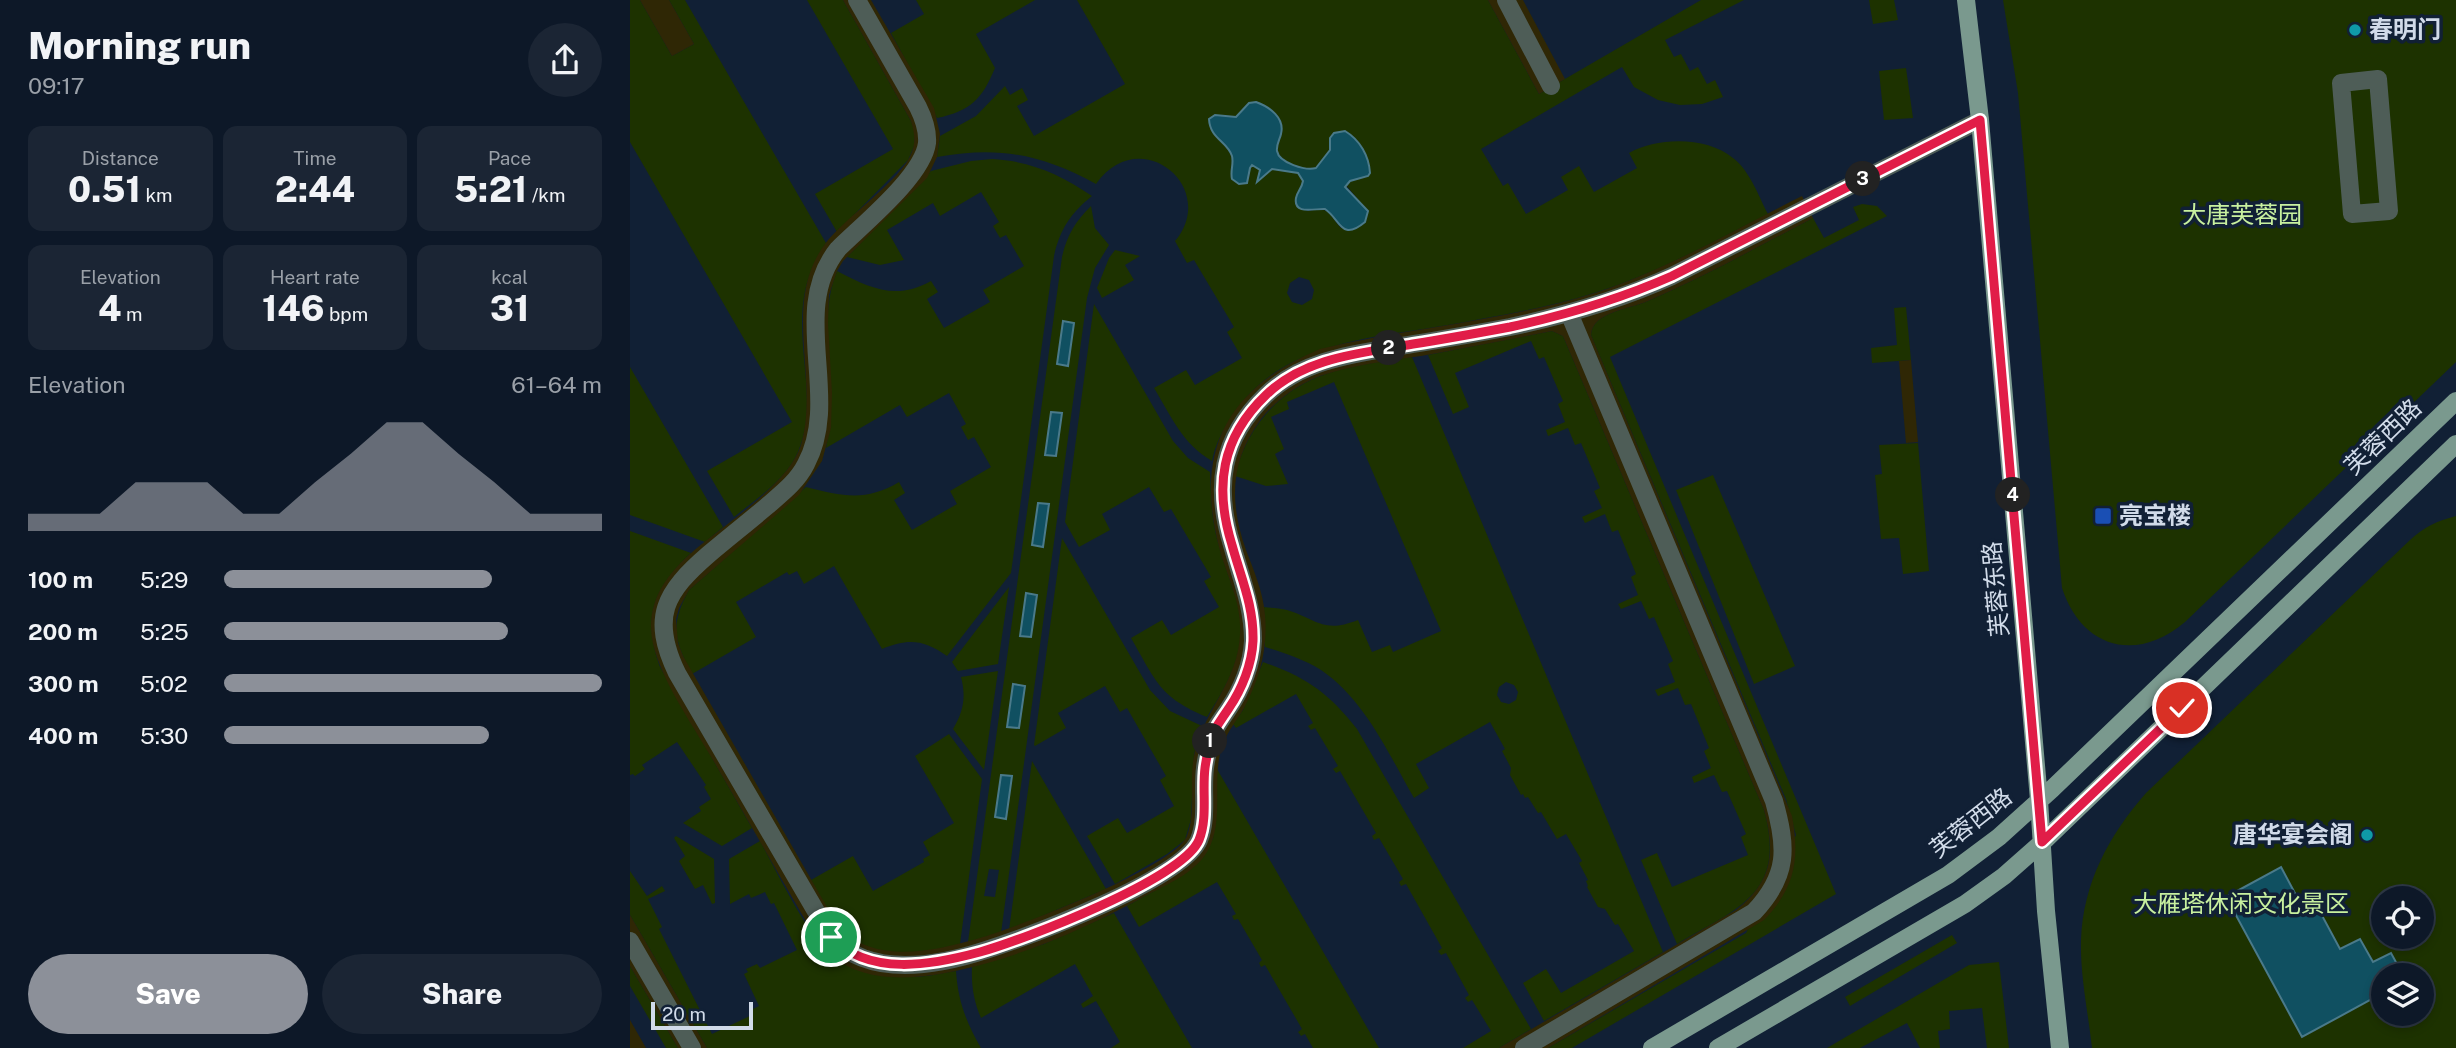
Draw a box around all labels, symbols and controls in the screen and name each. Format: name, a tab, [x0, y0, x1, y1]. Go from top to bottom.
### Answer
place label: 春明门	[2369, 15, 2441, 43]
marker: 春明门	[2347, 22, 2363, 38]
text: Morning run	[28, 23, 251, 68]
button: share	[528, 23, 602, 97]
text: 09:17	[28, 72, 85, 99]
text: Distance	[82, 147, 159, 169]
text: Time	[293, 147, 337, 169]
text: Pace	[488, 147, 531, 169]
pin: 3	[1846, 162, 1880, 196]
text: 3	[1856, 167, 1869, 189]
text: 0.51	[68, 169, 141, 210]
text: 2:44	[275, 169, 355, 210]
text: 5:21	[454, 169, 527, 210]
text: km	[141, 184, 173, 206]
text: /km	[527, 184, 565, 206]
park label: 大唐芙蓉园	[2182, 200, 2302, 228]
text: Elevation	[80, 266, 161, 288]
text: Heart rate	[270, 266, 360, 288]
text: kcal	[491, 266, 528, 288]
text: 4	[98, 288, 122, 329]
text: 146	[262, 288, 324, 329]
text: 31	[490, 288, 529, 329]
text: m	[122, 303, 143, 325]
text: bpm	[324, 303, 368, 325]
pin: 2	[1372, 330, 1406, 366]
text: 2	[1382, 336, 1395, 358]
text: Elevation	[28, 371, 126, 398]
text: 61–64 m	[511, 371, 602, 398]
street label: 芙蓉西路	[2338, 393, 2427, 480]
pin: 4	[1996, 477, 2030, 512]
text: 4	[2006, 483, 2019, 505]
place label: 亮宝楼	[2119, 501, 2191, 529]
marker: 亮宝楼	[2093, 506, 2113, 526]
street label: 芙蓉东路	[1977, 540, 2013, 638]
text: 100 m	[28, 566, 93, 593]
text: 5:29	[140, 566, 188, 593]
text: 200 m	[28, 618, 98, 645]
text: 5:25	[140, 618, 189, 645]
text: 300 m	[28, 670, 99, 697]
text: 5:02	[140, 670, 188, 697]
pin	[2152, 678, 2212, 738]
icon: check	[2163, 689, 2201, 727]
text: 400 m	[28, 722, 98, 749]
text: 5:30	[140, 722, 188, 749]
pin: 1	[1192, 724, 1228, 758]
text: 1	[1205, 729, 1214, 751]
street label: 芙蓉西路	[1924, 782, 2017, 863]
place label: 唐华宴会阁	[2233, 820, 2353, 848]
marker: 唐华宴会阁	[2359, 827, 2375, 843]
map controls	[2371, 886, 2434, 1026]
button: locate	[2371, 886, 2434, 949]
park label: 大雁塔休闲文化景区	[2133, 889, 2349, 917]
pin	[801, 907, 861, 967]
icon: arrive	[812, 918, 850, 956]
button: Save	[28, 954, 308, 1034]
button: Share	[322, 954, 602, 1034]
button: layers	[2371, 963, 2434, 1026]
scale bar	[651, 999, 752, 1031]
text: 20 m	[662, 1003, 706, 1025]

